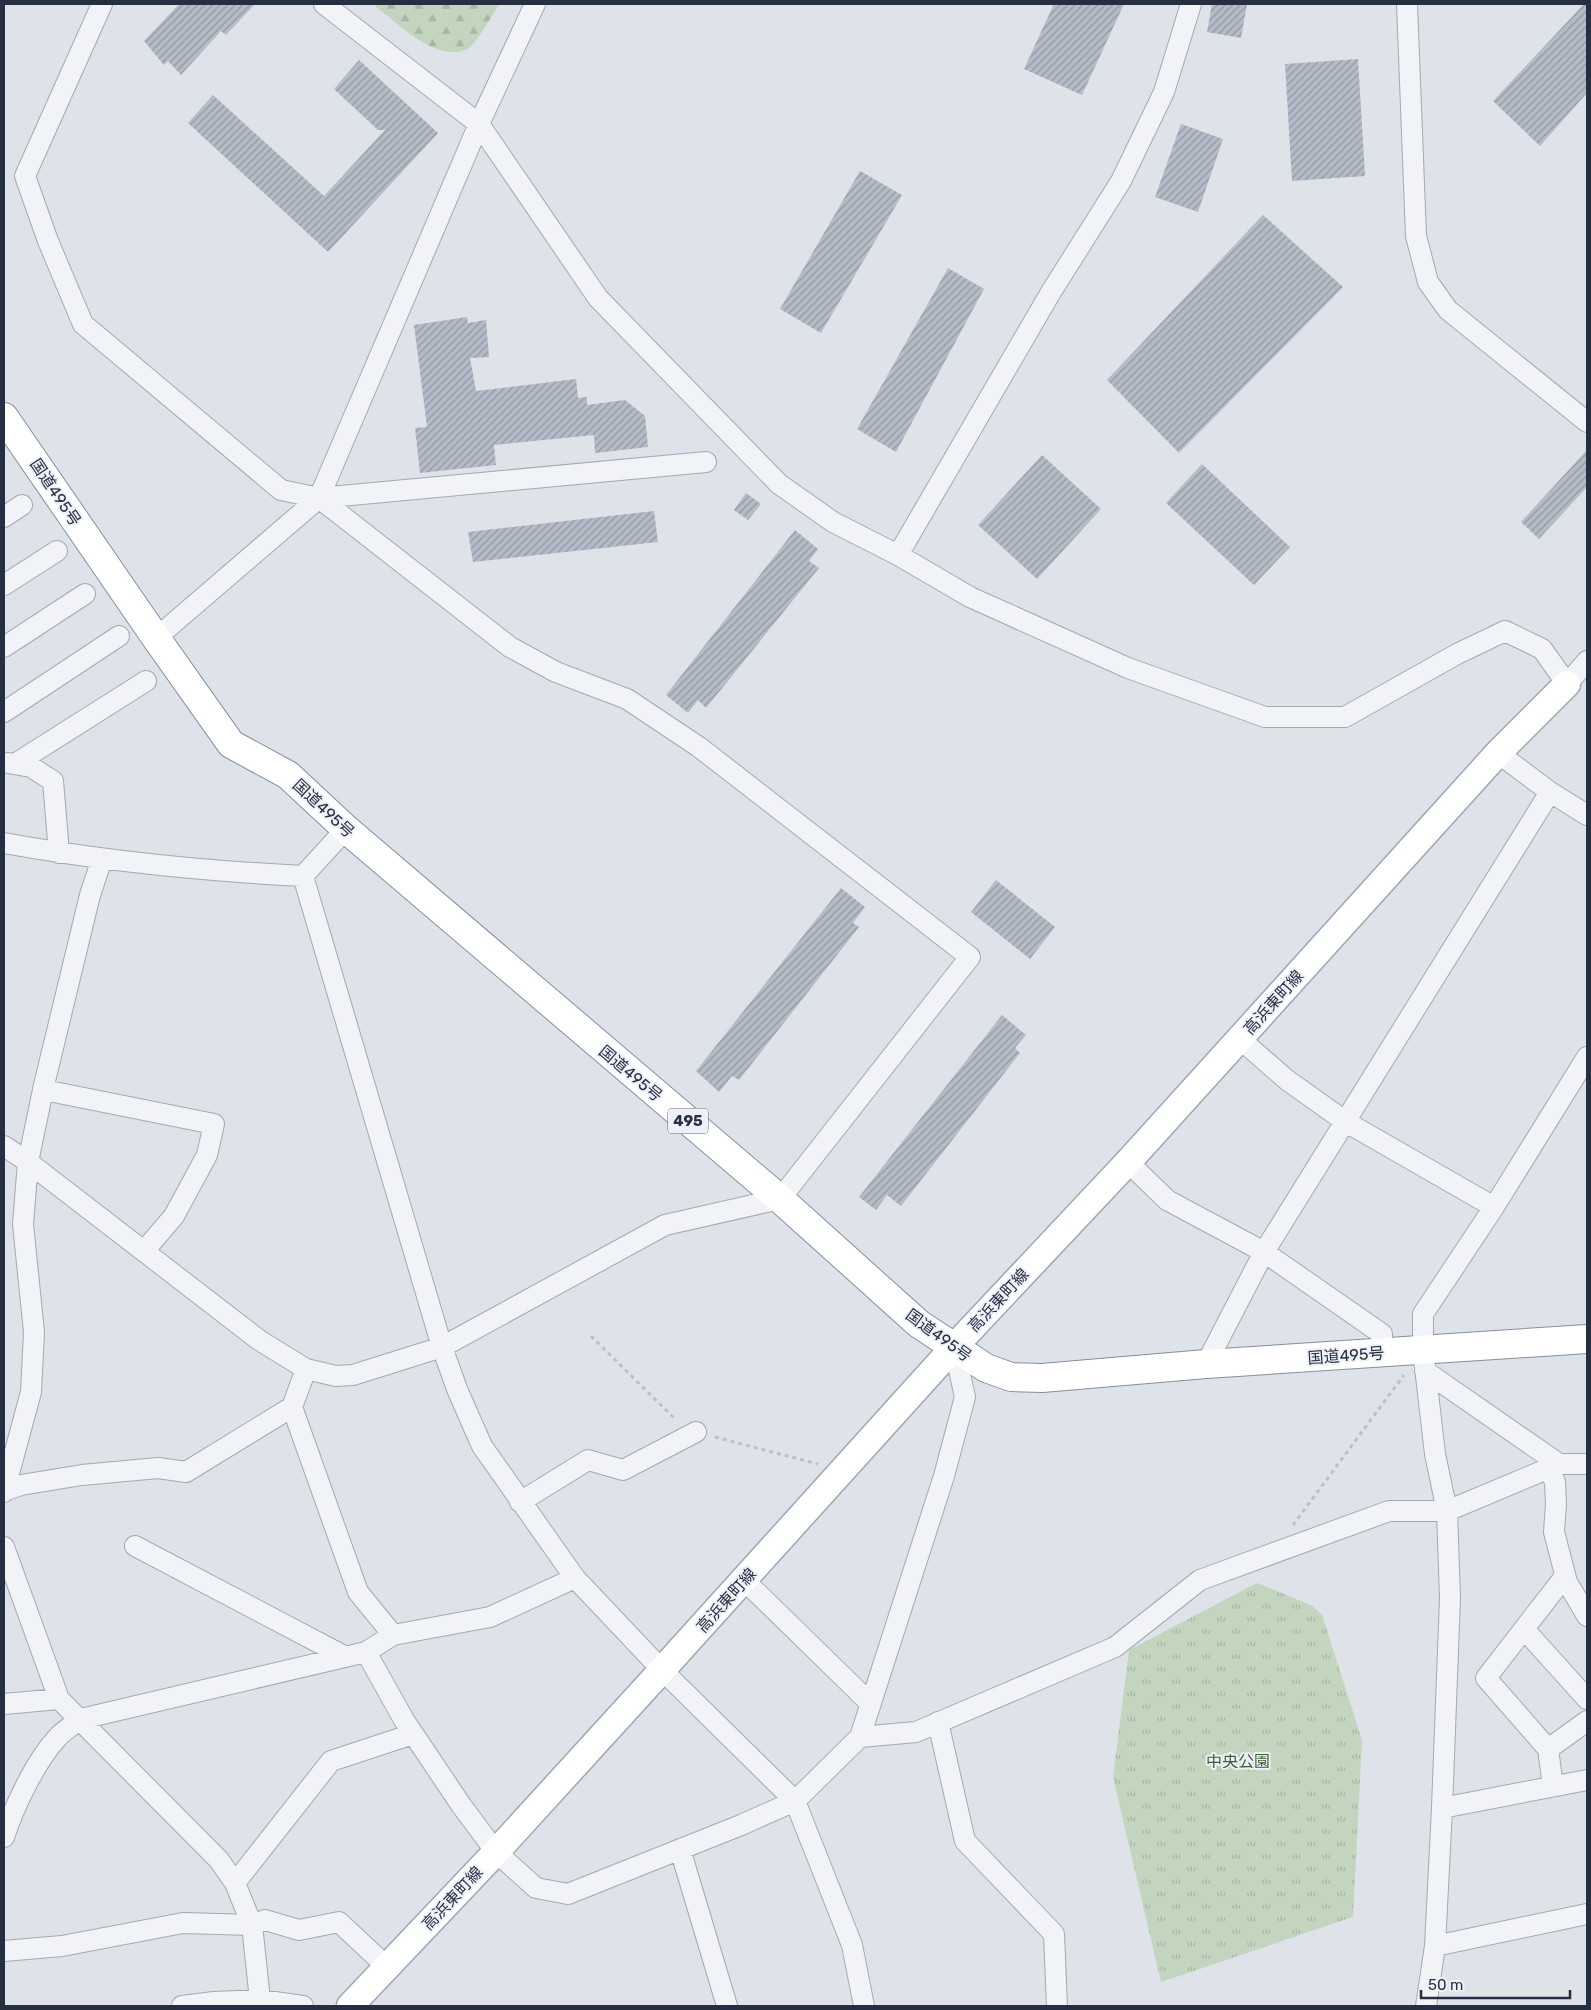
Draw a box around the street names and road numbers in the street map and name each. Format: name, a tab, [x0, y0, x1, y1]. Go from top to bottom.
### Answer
street label: 国道495号	[26, 455, 85, 529]
street label: 国道495号	[289, 775, 358, 842]
street label: 高浜東町線	[1240, 966, 1307, 1038]
street label: 国道495号	[595, 1041, 666, 1105]
road number: 495	[668, 1108, 708, 1134]
street label: 高浜東町線	[964, 1265, 1033, 1336]
street label: 国道495号	[902, 1305, 975, 1366]
street label: 国道495号	[1307, 1343, 1385, 1368]
street label: 高浜東町線	[693, 1564, 760, 1636]
street label: 高浜東町線	[418, 1863, 487, 1934]

